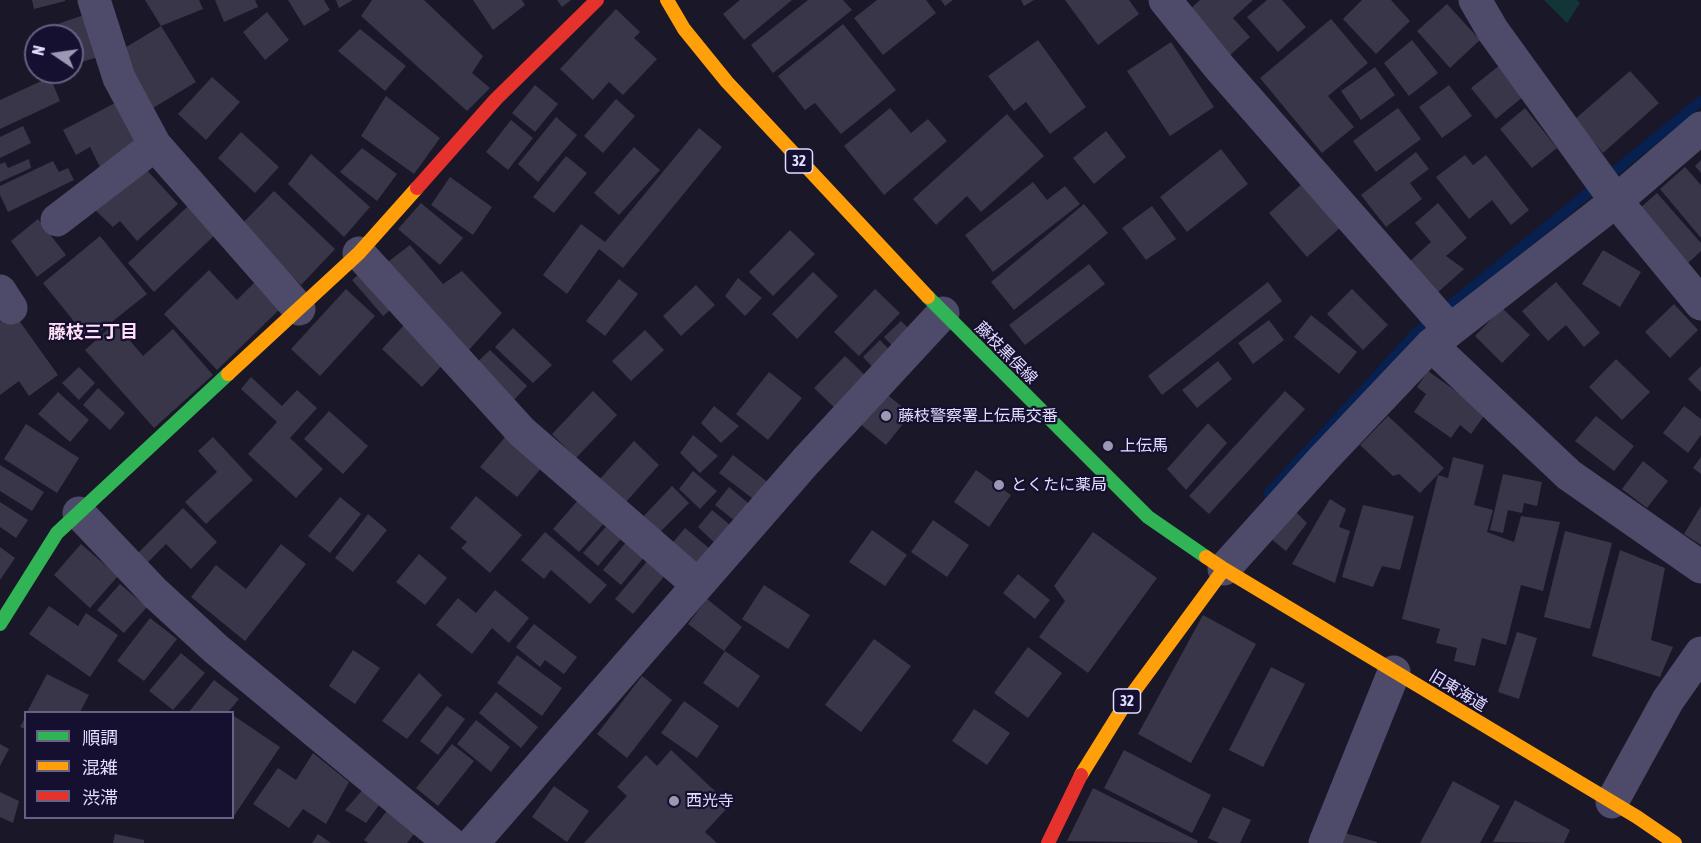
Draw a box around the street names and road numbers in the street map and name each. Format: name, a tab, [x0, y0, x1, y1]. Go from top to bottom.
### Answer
road number: 32	[786, 149, 812, 173]
street label: 藤枝黒俣線	[971, 318, 1041, 388]
street label: 旧東海道	[1426, 666, 1490, 716]
road number: 32	[1114, 689, 1140, 713]

